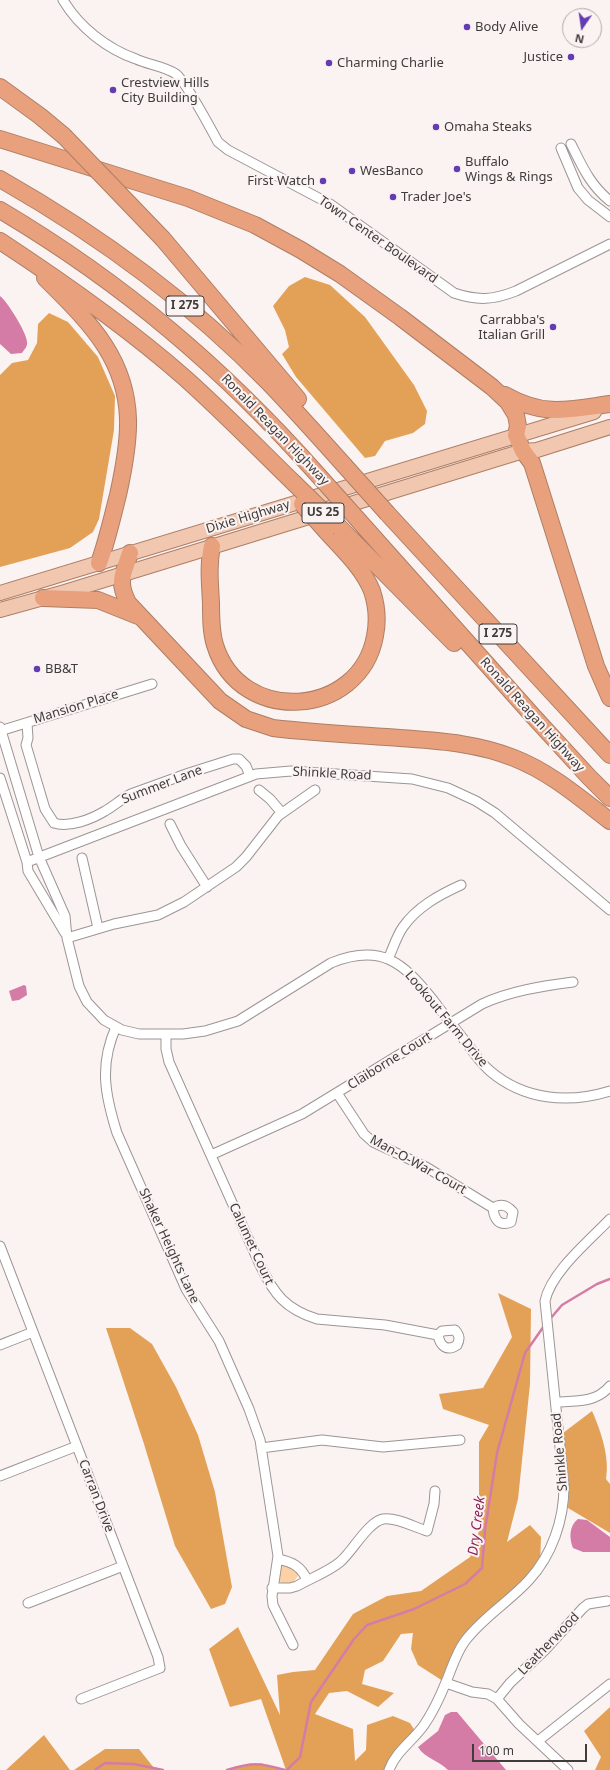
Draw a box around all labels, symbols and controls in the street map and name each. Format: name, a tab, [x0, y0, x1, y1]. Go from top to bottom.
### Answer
north arrow	[562, 8, 602, 48]
place label: Body Alive	[475, 19, 538, 35]
marker: Body Alive	[462, 22, 472, 32]
text: N	[573, 31, 585, 48]
place label: Justice	[524, 49, 563, 65]
marker: Justice	[566, 52, 576, 62]
place label: Charming Charlie	[337, 55, 444, 71]
marker: Charming Charlie	[324, 58, 334, 68]
place label: Crestview Hills City Building	[121, 75, 209, 106]
marker: Crestview Hills City Building	[108, 85, 118, 95]
place label: Omaha Steaks	[444, 119, 532, 135]
marker: Omaha Steaks	[431, 122, 441, 132]
place label: Buffalo Wings & Rings	[465, 154, 553, 185]
place label: WesBanco	[360, 163, 423, 179]
marker: Buffalo Wings & Rings	[452, 164, 462, 174]
marker: WesBanco	[347, 166, 357, 176]
place label: First Watch	[247, 173, 315, 189]
marker: First Watch	[318, 176, 328, 186]
place label: Trader Joe's	[401, 189, 471, 205]
marker: Trader Joe's	[388, 192, 398, 202]
street label: Town Center Boulevard	[315, 193, 441, 287]
road number: I 275	[166, 296, 204, 316]
place label: Carrabba's Italian Grill	[478, 312, 545, 343]
marker: Carrabba's Italian Grill	[548, 322, 558, 332]
street label: Ronald Reagan Highway	[218, 371, 332, 489]
street label: Dixie Highway	[204, 497, 292, 537]
road number: US 25	[302, 503, 344, 523]
road number: I 275	[479, 624, 517, 644]
street label: Ronald Reagan Highway	[476, 655, 588, 775]
place label: BB&T	[45, 661, 78, 677]
marker: BB&T	[32, 664, 42, 674]
street label: Mansion Place	[32, 687, 120, 727]
street label: Summer Lane	[120, 762, 204, 808]
street label: Shinkle Road	[292, 764, 372, 784]
street label: Lookout Farm Drive	[401, 968, 491, 1070]
street label: Claiborne Court	[345, 1029, 435, 1093]
street label: Man-O-War Court	[367, 1132, 469, 1198]
street label: Shaker Heights Lane	[135, 1186, 203, 1306]
street label: Calumet Court	[225, 1201, 277, 1287]
street label: Shinkle Road	[549, 1412, 571, 1492]
street label: Carran Drive	[75, 1457, 117, 1535]
water label: Dry Creek	[465, 1495, 489, 1557]
street label: Leatherwood	[515, 1610, 583, 1678]
scale bar	[474, 1736, 589, 1762]
text: 100 m	[479, 1742, 514, 1759]

